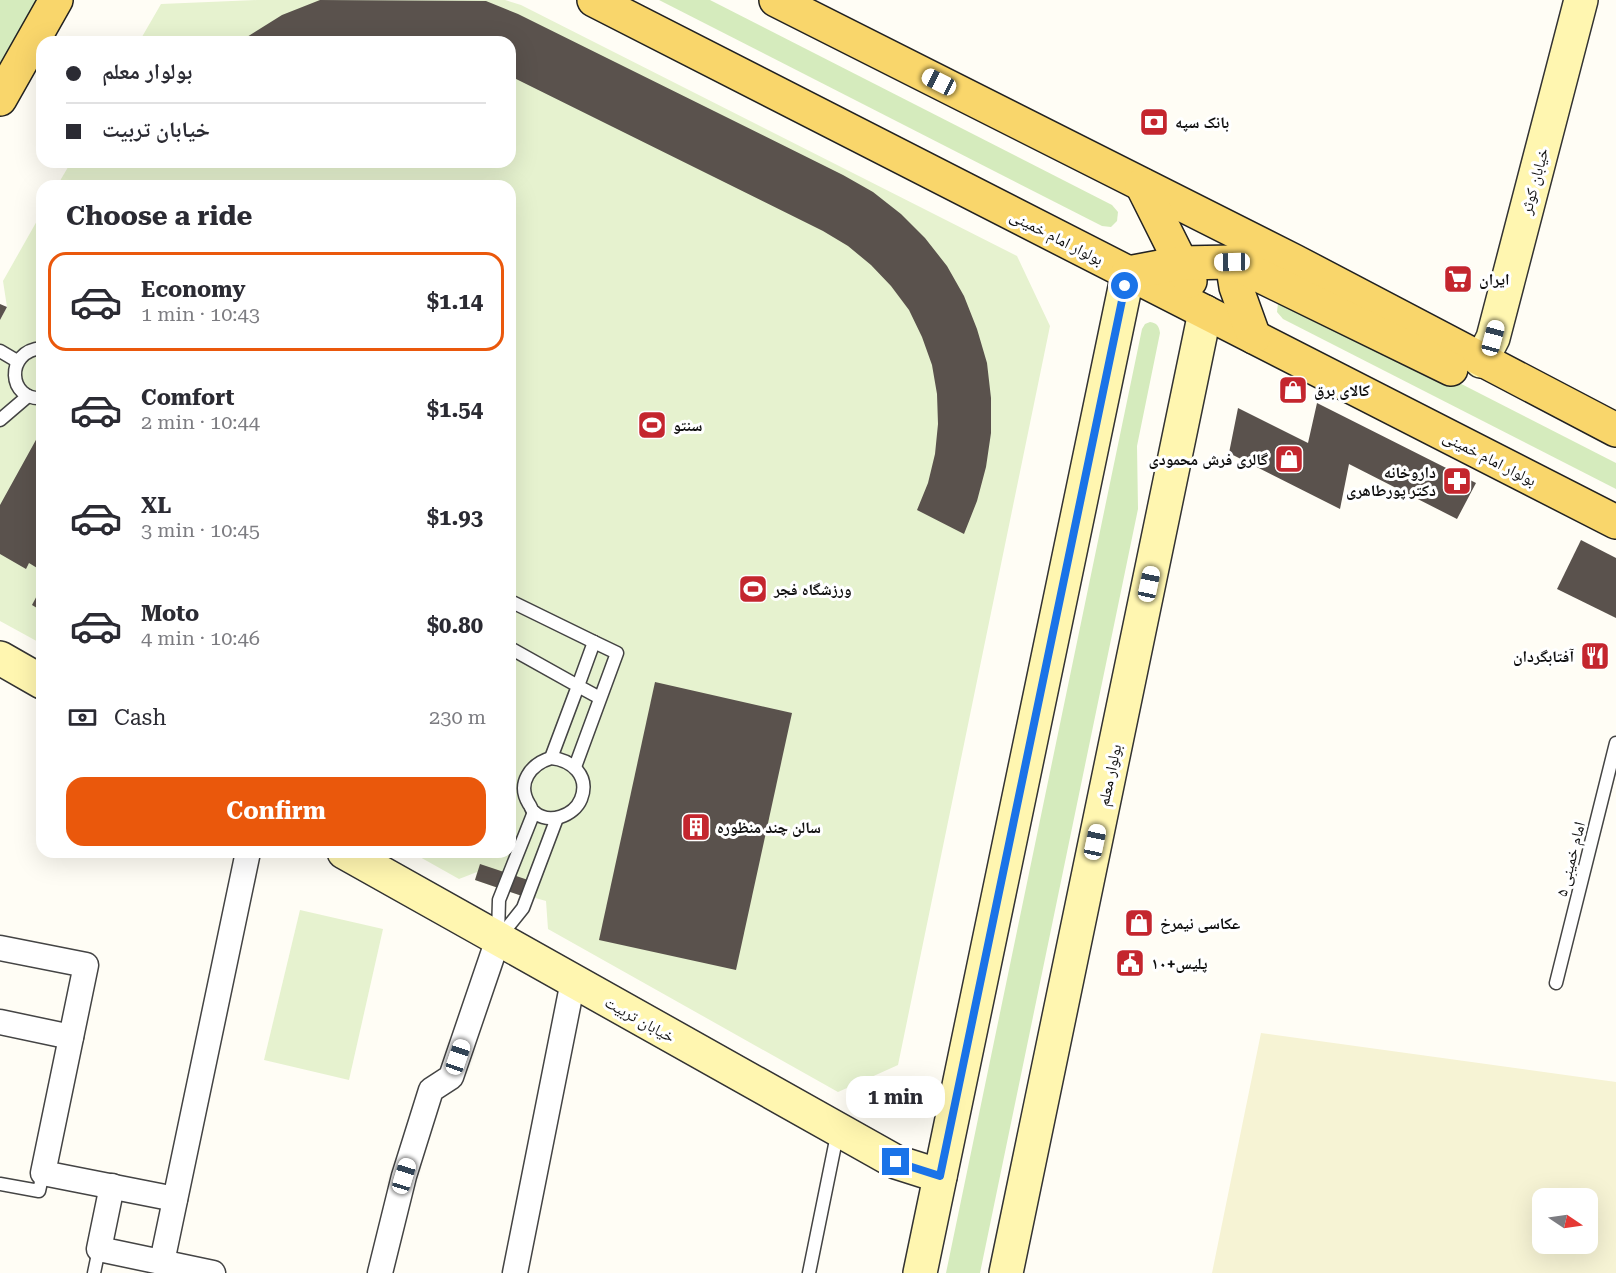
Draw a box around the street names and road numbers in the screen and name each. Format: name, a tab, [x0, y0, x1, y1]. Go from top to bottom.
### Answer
street label: خیابان کوثر	[1516, 146, 1553, 218]
street label: بولوار امام خمینی	[1007, 206, 1107, 270]
street label: بولوار امام خمینی	[1440, 427, 1540, 491]
street label: بولوار معلم	[1094, 742, 1126, 808]
street label: امام خمینی ۵	[1552, 820, 1590, 899]
street label: خیابان تربیت	[601, 992, 678, 1047]

